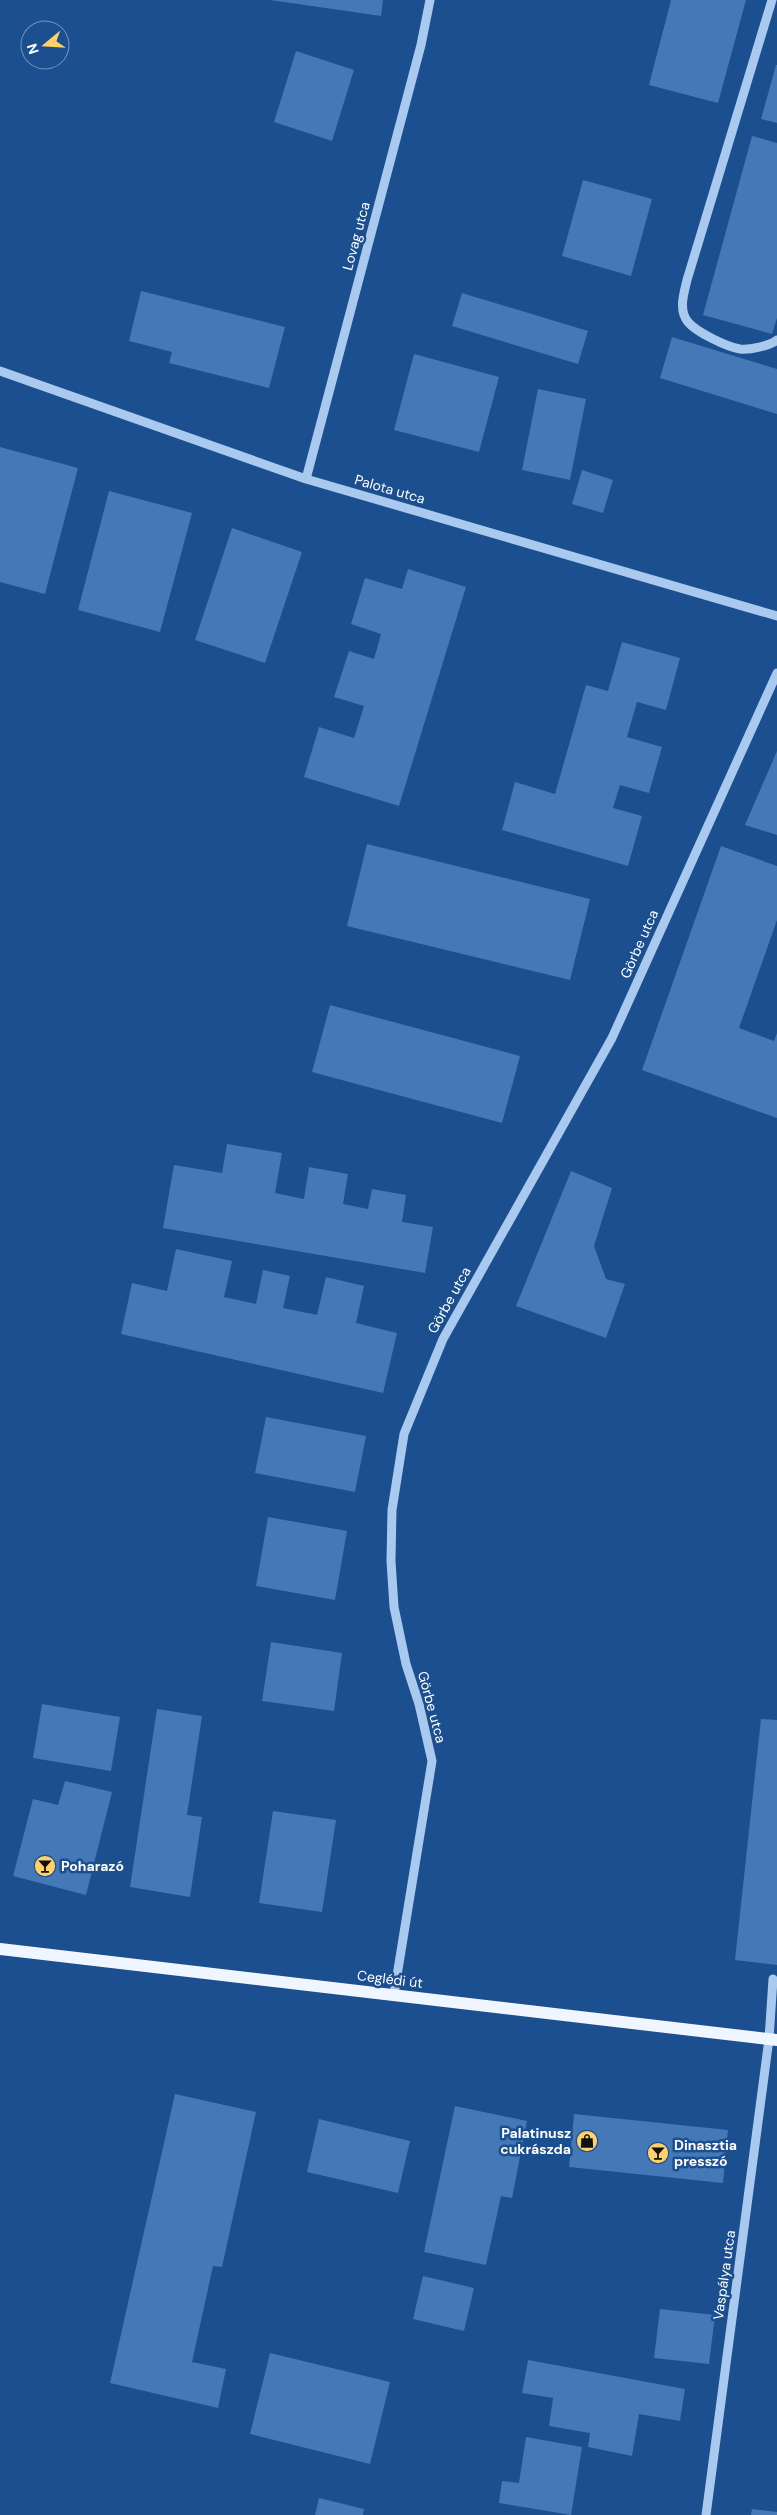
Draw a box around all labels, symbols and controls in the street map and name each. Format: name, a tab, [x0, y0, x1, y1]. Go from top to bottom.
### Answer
north arrow	[20, 20, 70, 70]
text: N	[22, 41, 43, 57]
street label: Lovag utca	[338, 200, 374, 272]
street label: Palota utca	[353, 470, 427, 508]
street label: Görbe utca	[616, 907, 662, 981]
street label: Görbe utca	[423, 1264, 475, 1336]
street label: Görbe utca	[414, 1669, 450, 1745]
bar icon: Poharazó	[33, 1854, 57, 1878]
place label: Poharazó	[61, 1857, 124, 1875]
street label: Ceglédi út	[356, 1966, 424, 1992]
place label: Palatinusz cukrászda	[500, 2124, 571, 2158]
shop icon: Palatinusz cukrászda	[575, 2129, 599, 2153]
place label: Dinasztia presszó	[674, 2136, 737, 2170]
bar icon: Dinasztia presszó	[646, 2141, 670, 2165]
street label: Vaspálya utca	[709, 2229, 739, 2321]

